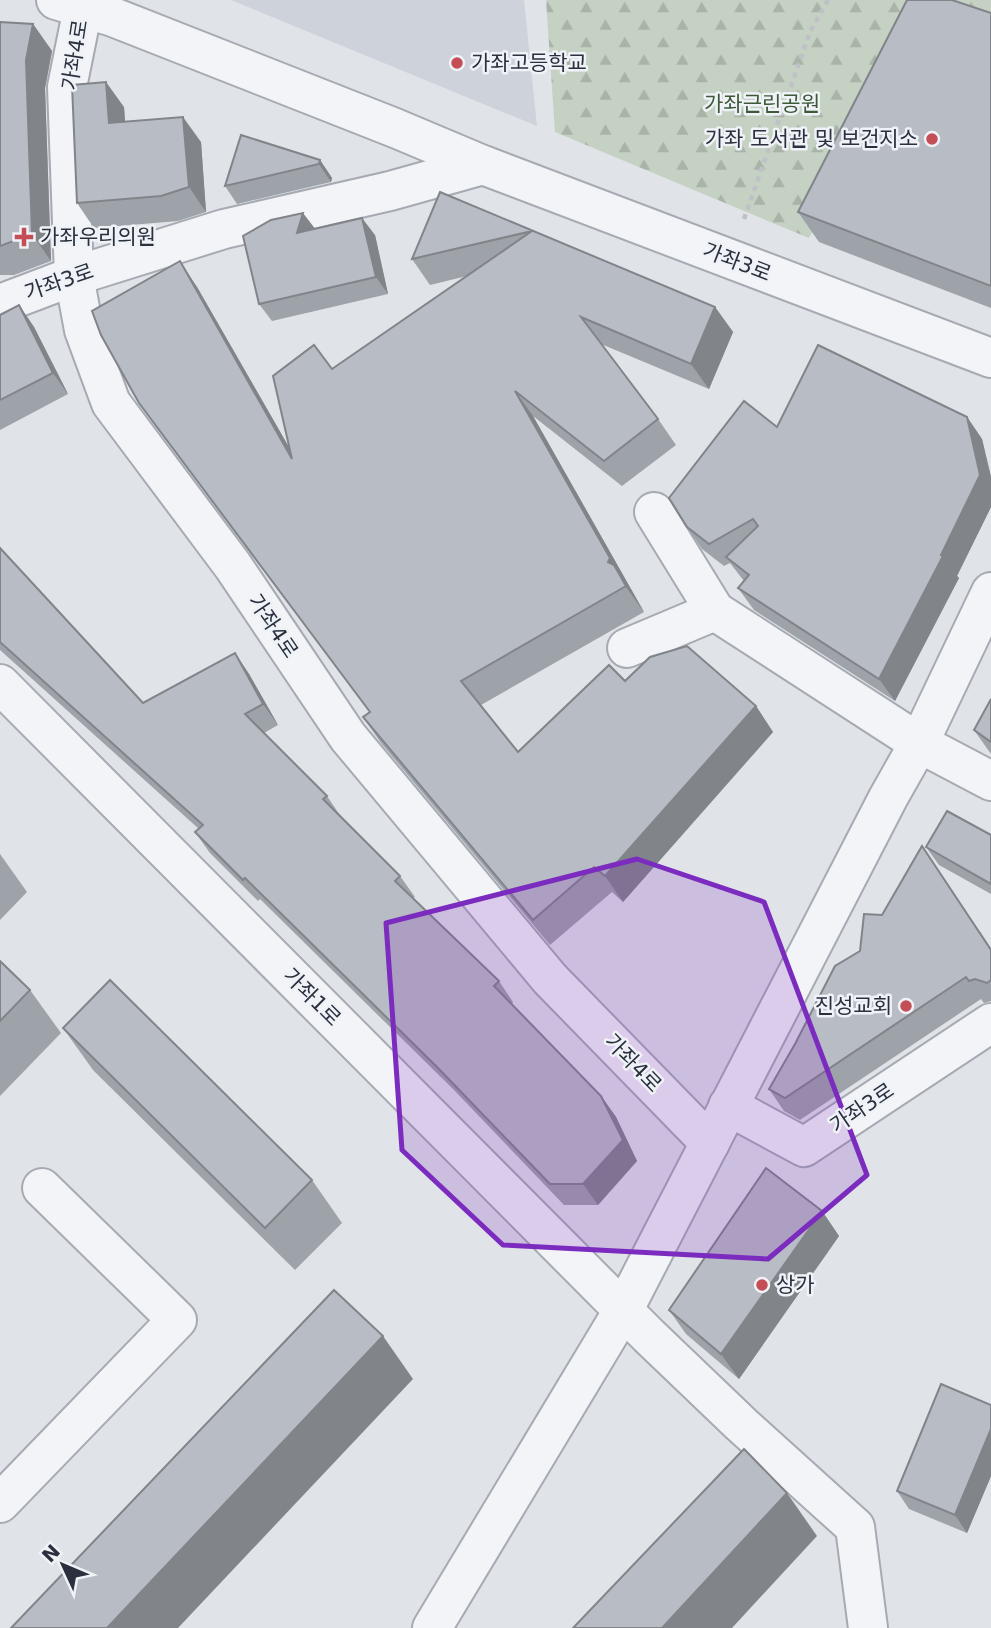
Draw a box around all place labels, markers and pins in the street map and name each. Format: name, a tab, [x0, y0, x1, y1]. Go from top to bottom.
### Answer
place label: 가좌고등학교	[471, 51, 587, 75]
marker: 가좌고등학교	[449, 55, 465, 71]
place label: 가좌 도서관 및 보건지소	[705, 127, 918, 151]
marker: 가좌 도서관 및 보건지소	[924, 131, 940, 147]
place label: 가좌우리의원	[40, 225, 156, 249]
marker: 가좌우리의원	[14, 227, 34, 247]
place label: 진성교회	[815, 994, 892, 1018]
marker: 진성교회	[898, 998, 914, 1014]
place label: 상가	[776, 1273, 815, 1297]
marker: 상가	[754, 1277, 770, 1293]

